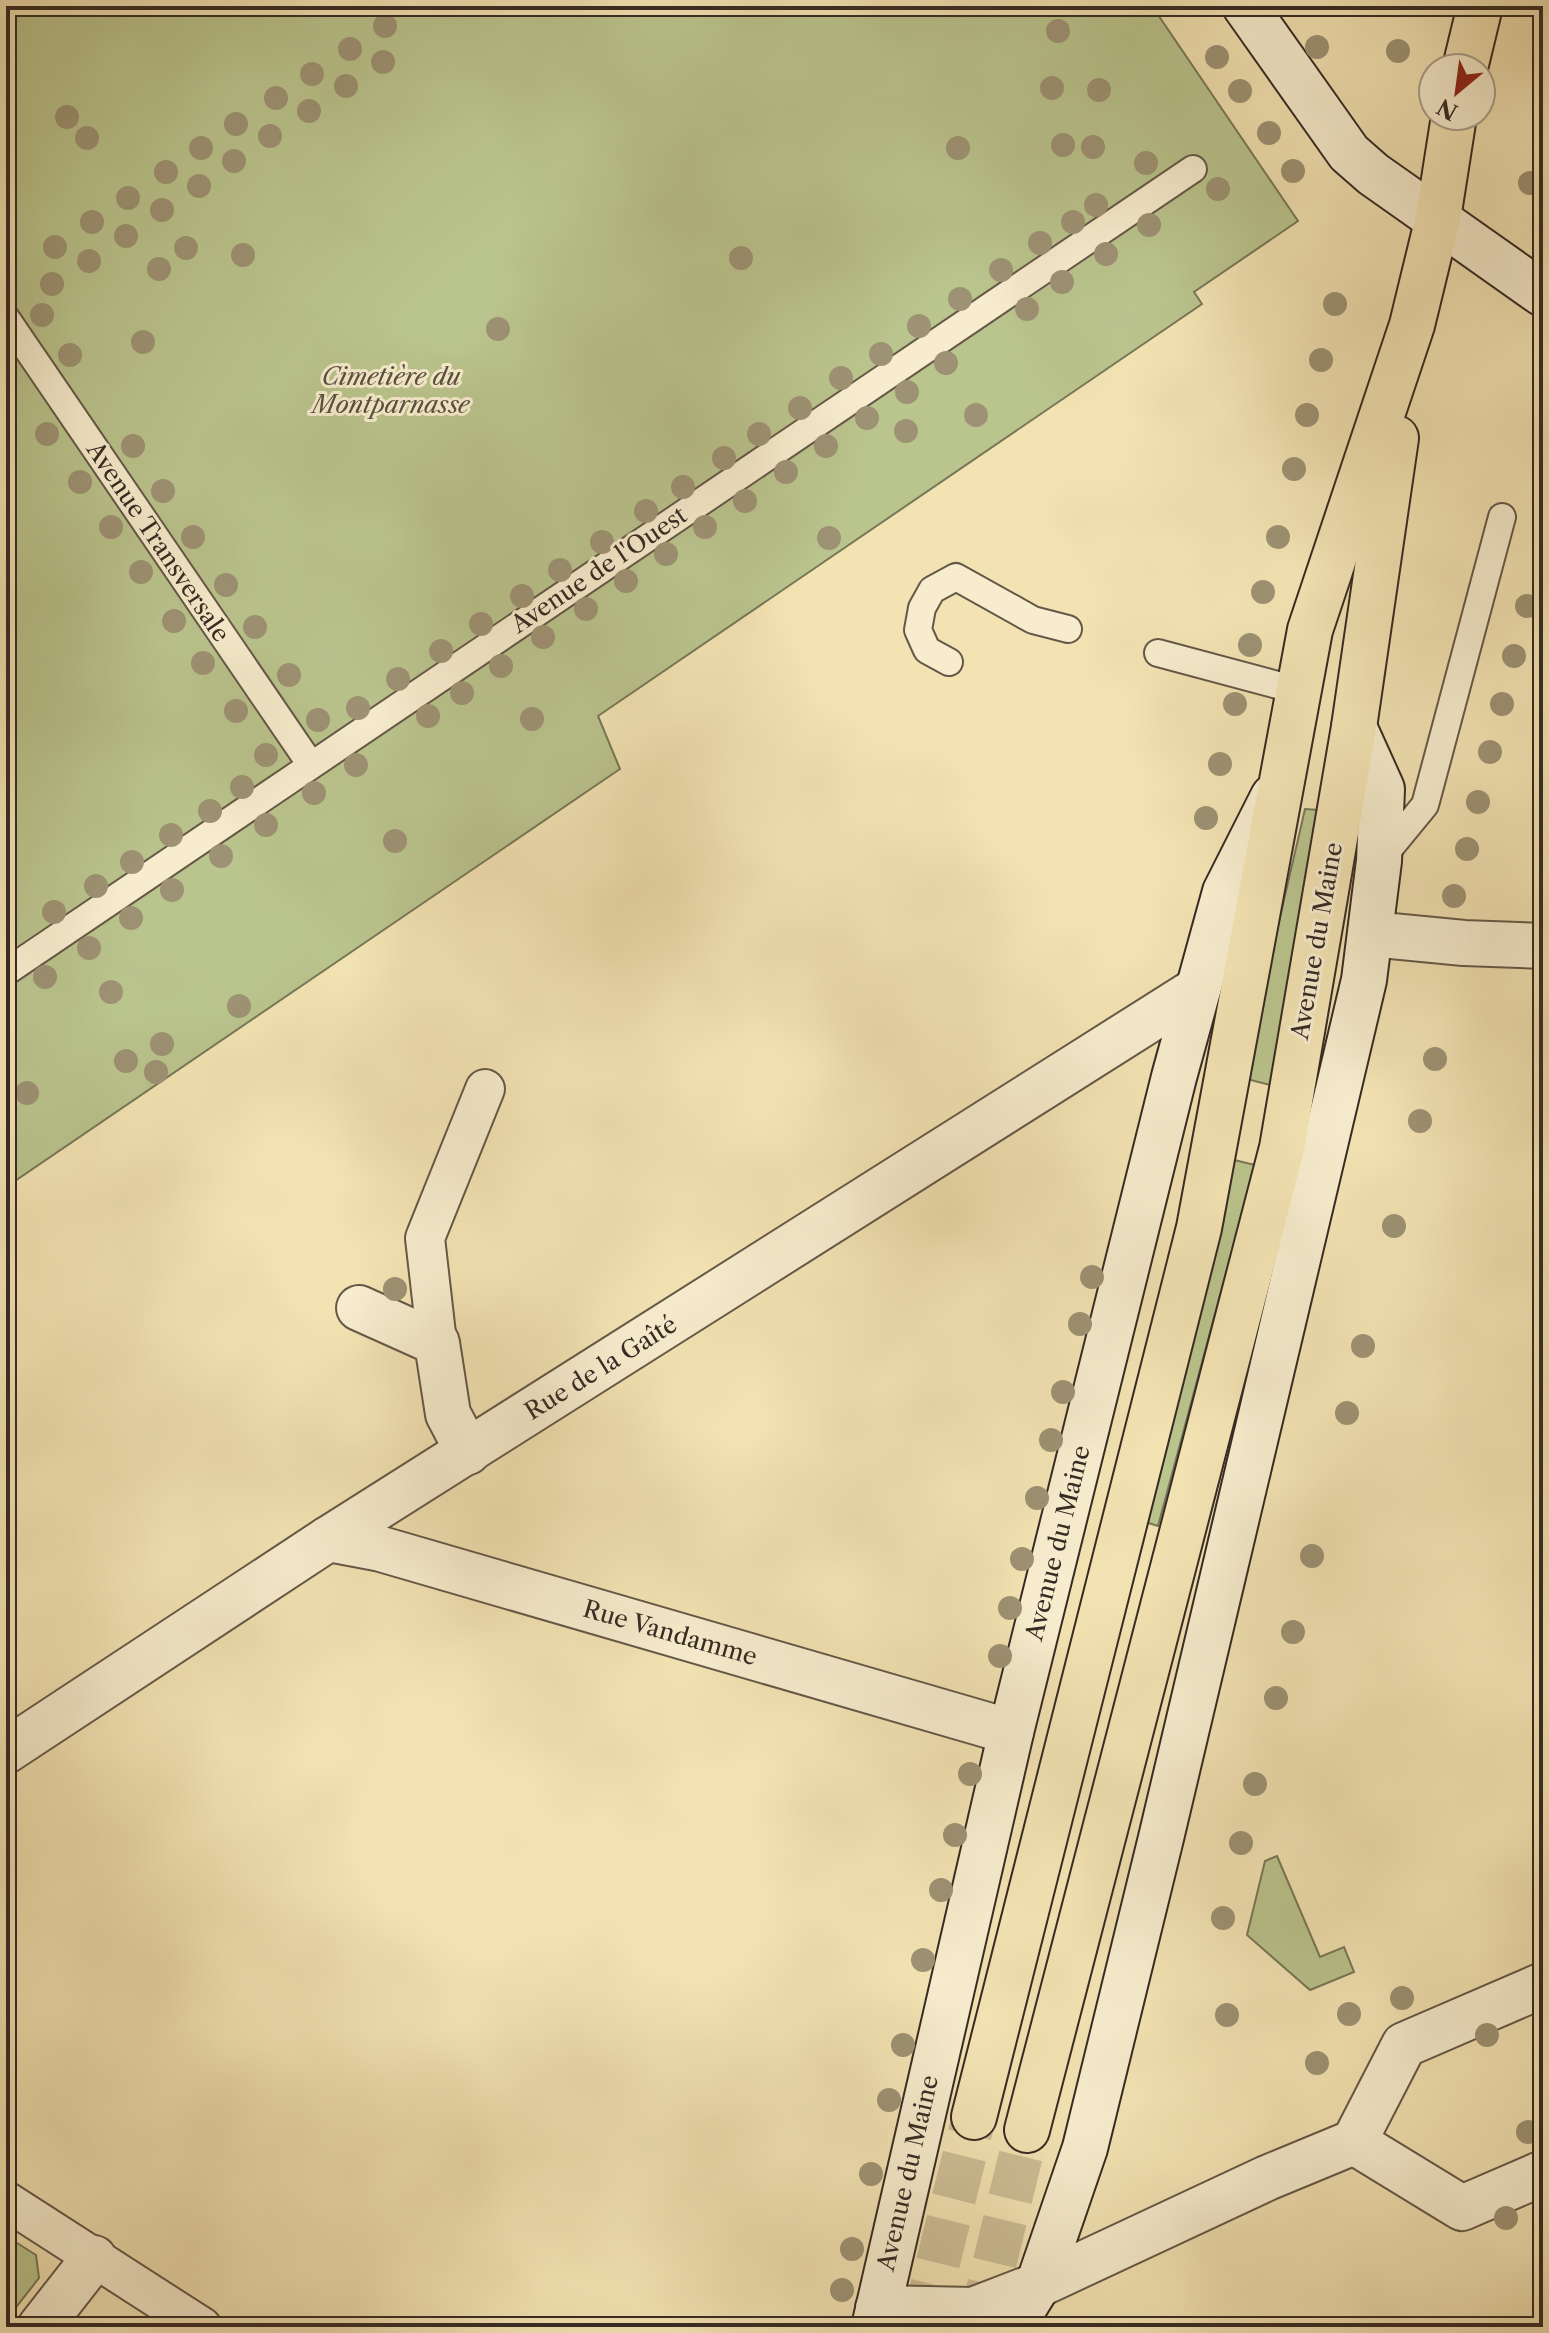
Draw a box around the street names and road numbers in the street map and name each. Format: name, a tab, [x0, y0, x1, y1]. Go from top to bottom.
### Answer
street label: Avenue Transversale	[80, 435, 236, 647]
street label: Avenue de l'Ouest	[505, 500, 692, 640]
street label: Avenue du Maine	[1285, 840, 1348, 1043]
street label: Rue de la Gaîté	[519, 1309, 682, 1426]
street label: Avenue du Maine	[1019, 1442, 1096, 1644]
street label: Rue Vandamme	[580, 1594, 760, 1671]
street label: Avenue du Maine	[871, 2072, 944, 2275]

